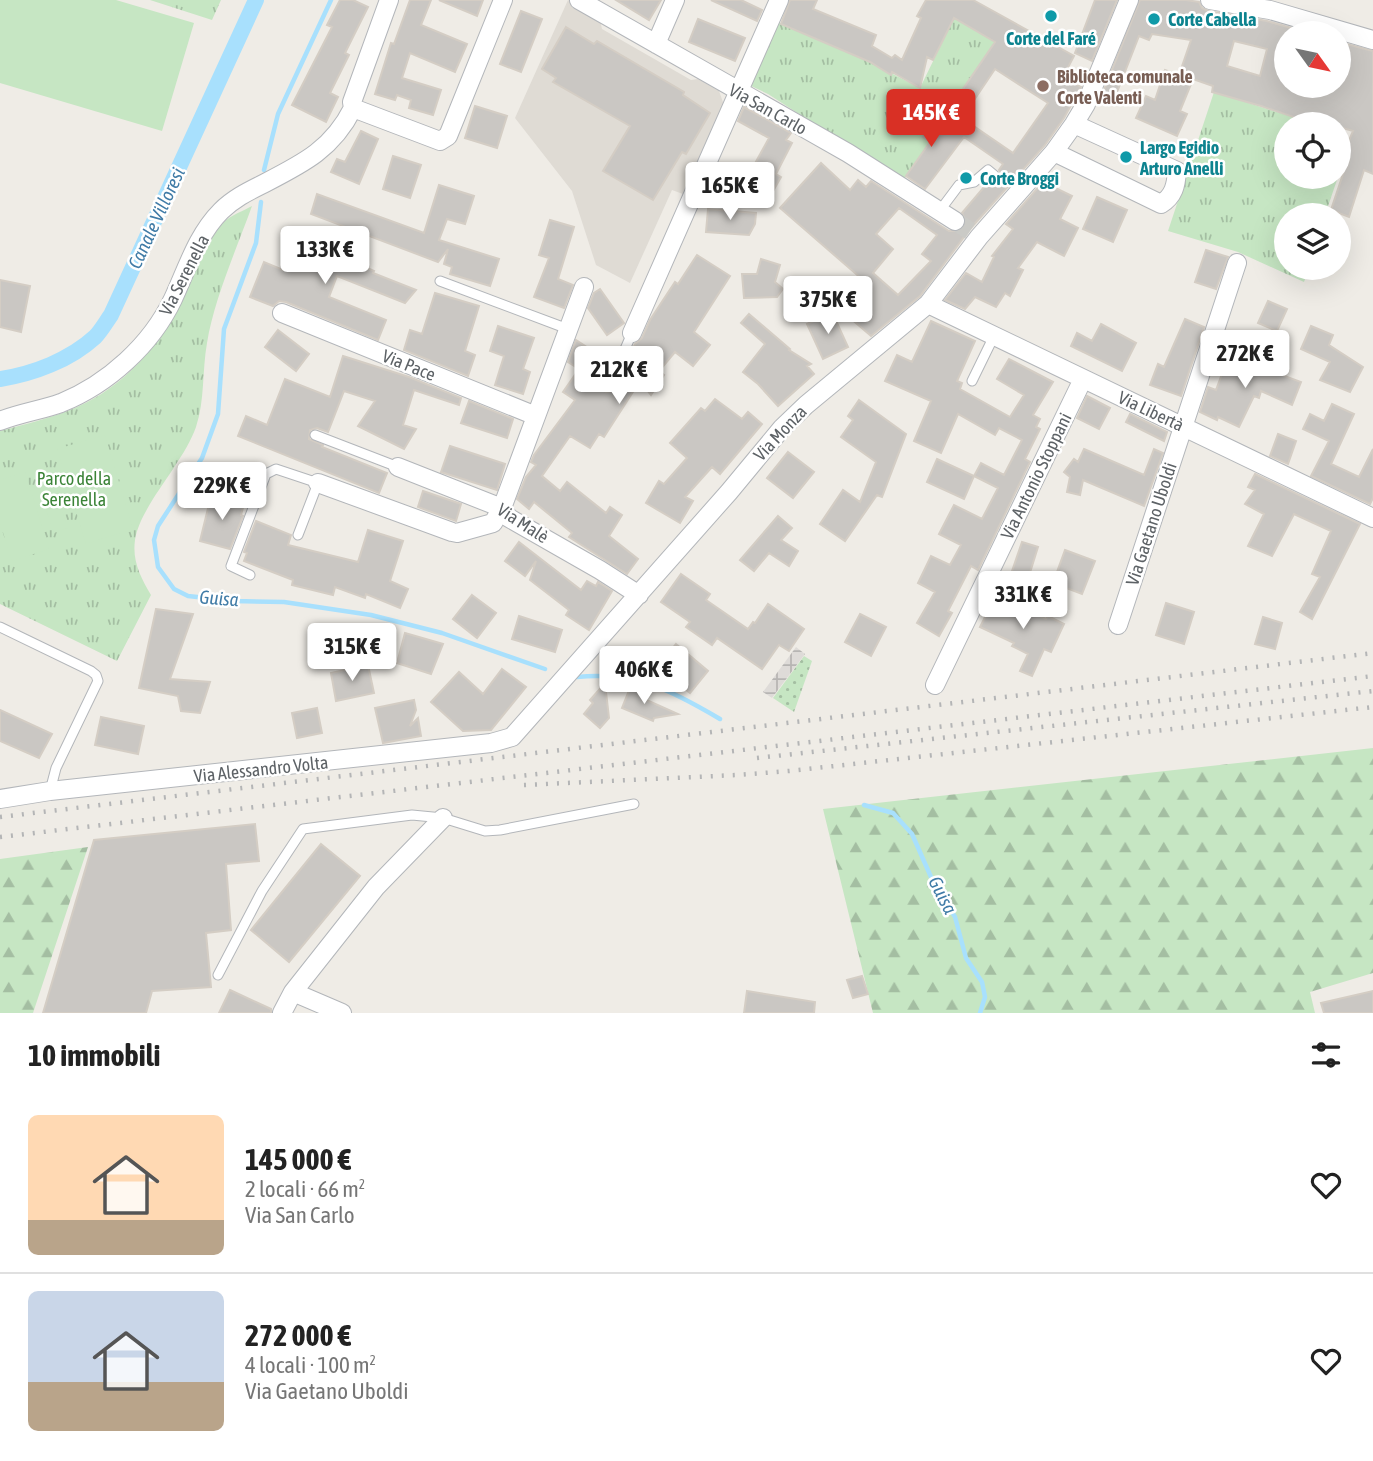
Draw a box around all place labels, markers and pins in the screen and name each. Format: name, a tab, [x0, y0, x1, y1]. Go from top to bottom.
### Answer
marker: Corte del Faré	[1043, 8, 1059, 24]
place label: Corte Cabella	[1168, 9, 1256, 30]
marker: Corte Cabella	[1146, 11, 1162, 27]
place label: Corte del Faré	[1006, 28, 1096, 49]
place label: Biblioteca comunale Corte Valenti	[1057, 66, 1193, 108]
marker: Biblioteca comunale Corte Valenti	[1035, 78, 1051, 94]
pin: 145K €	[874, 90, 988, 149]
place label: Largo Egidio Arturo Anelli	[1139, 137, 1223, 179]
marker: Largo Egidio Arturo Anelli	[1118, 149, 1134, 165]
pin: 165K €	[673, 162, 787, 222]
place label: Corte Broggi	[980, 168, 1059, 189]
marker: Corte Broggi	[958, 170, 974, 186]
pin: 133K €	[268, 226, 382, 286]
pin: 375K €	[771, 276, 885, 336]
pin: 272K €	[1188, 330, 1302, 390]
pin: 212K €	[562, 346, 676, 406]
pin: 229K €	[165, 462, 279, 522]
pin: 331K €	[966, 572, 1080, 631]
pin: 315K €	[295, 624, 409, 683]
pin: 406K €	[587, 646, 701, 706]

